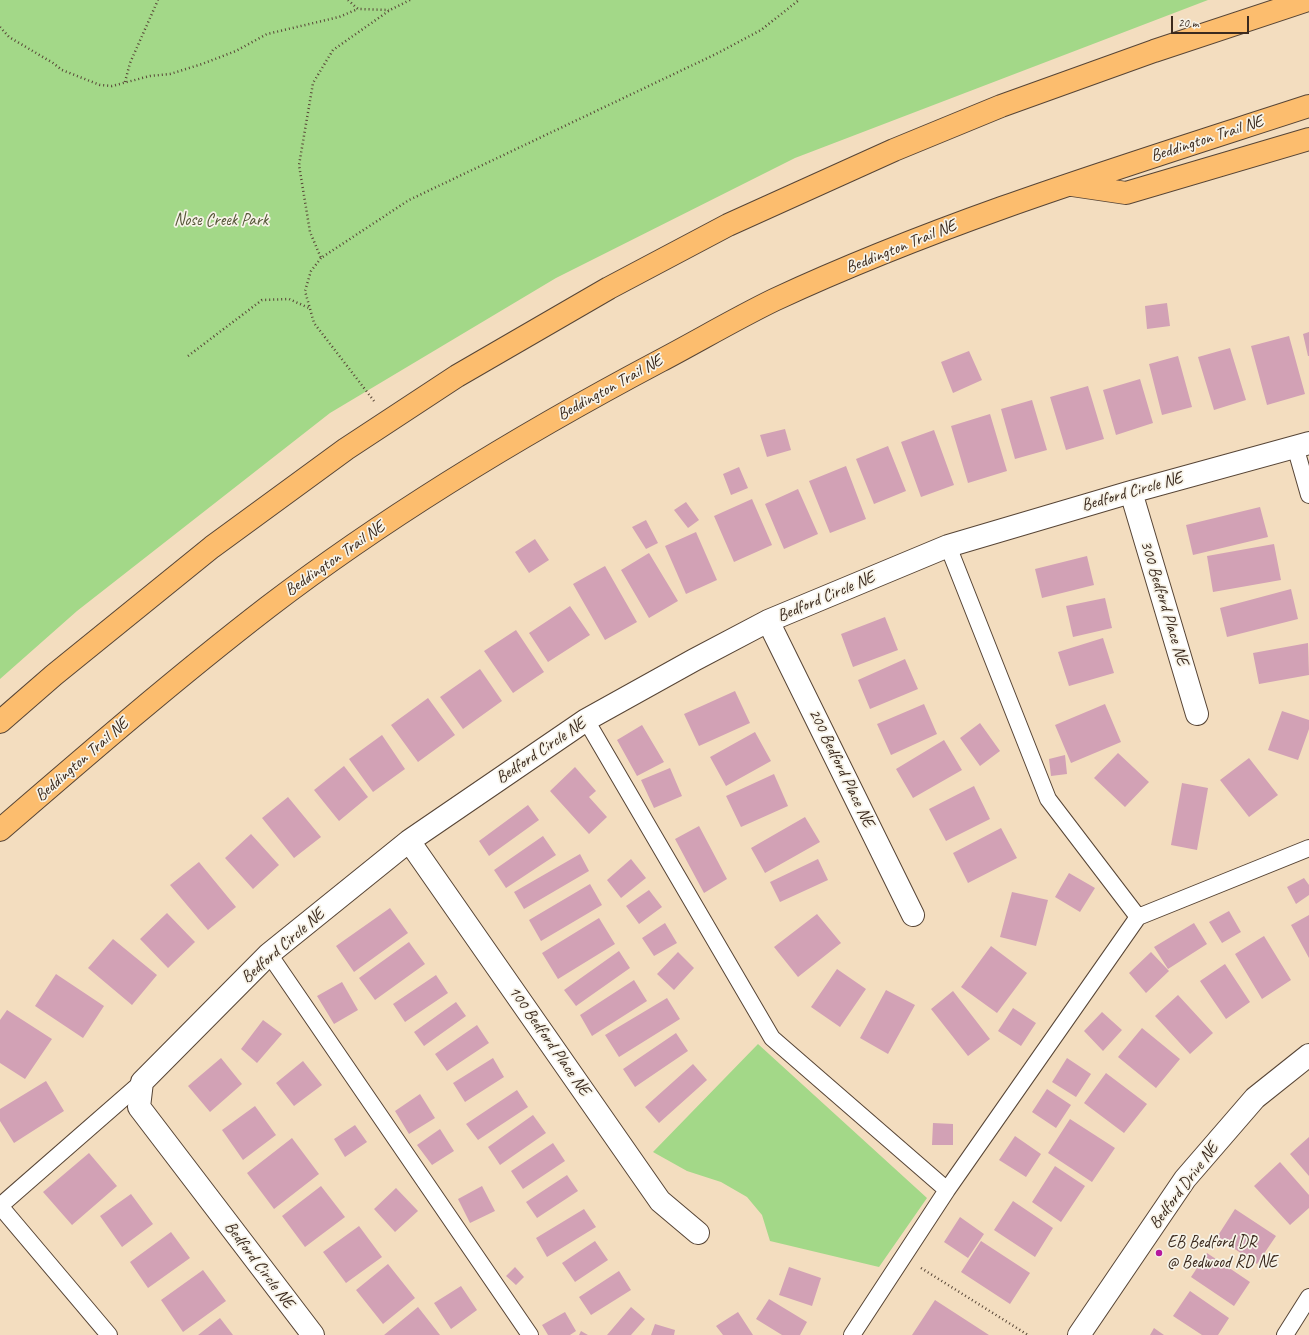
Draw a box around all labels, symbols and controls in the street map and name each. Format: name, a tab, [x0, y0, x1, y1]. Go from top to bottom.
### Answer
scale bar	[1173, 8, 1251, 34]
text: 20 m	[1178, 15, 1198, 31]
street label: Beddington Trail NE	[1148, 111, 1266, 167]
park label: Nose Creek Park	[174, 211, 268, 231]
street label: Beddington Trail NE	[843, 216, 959, 278]
street label: Beddington Trail NE	[554, 351, 666, 425]
street label: Bedford Circle NE	[1079, 468, 1185, 516]
street label: Beddington Trail NE	[281, 517, 389, 601]
street label: 300 Bedford Place NE	[1135, 538, 1193, 668]
street label: Bedford Circle NE	[774, 567, 878, 627]
street label: 200 Bedford Place NE	[804, 706, 878, 830]
street label: Bedford Circle NE	[492, 713, 590, 789]
street label: Beddington Trail NE	[31, 714, 133, 806]
street label: Bedford Circle NE	[237, 904, 329, 988]
street label: 100 Bedford Place NE	[504, 982, 594, 1100]
street label: Bedford Drive NE	[1145, 1139, 1223, 1233]
street label: Bedford Circle NE	[220, 1217, 298, 1313]
place label: EB Bedford DR @ Bedwood RD NE	[1167, 1233, 1277, 1273]
marker: EB Bedford DR @ Bedwood RD NE	[1154, 1248, 1164, 1258]

